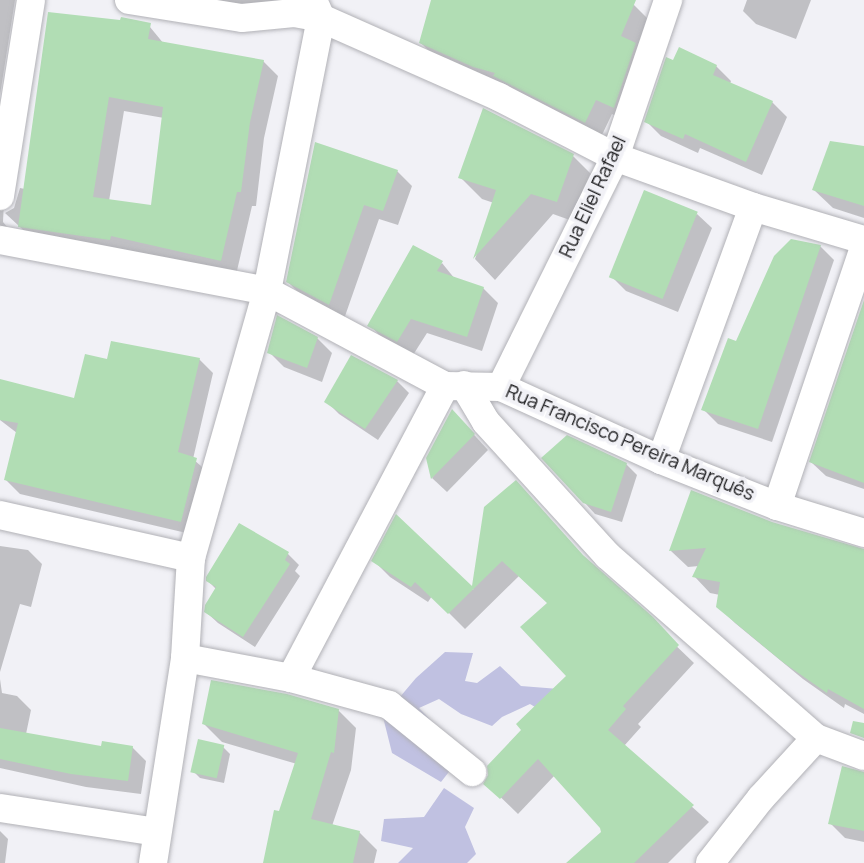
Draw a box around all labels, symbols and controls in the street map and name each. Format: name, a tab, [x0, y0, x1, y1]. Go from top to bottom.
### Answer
street label: Rua Eliel Rafael	[555, 132, 631, 262]
street label: Rua Francisco Pereira Marquês	[502, 380, 758, 506]

